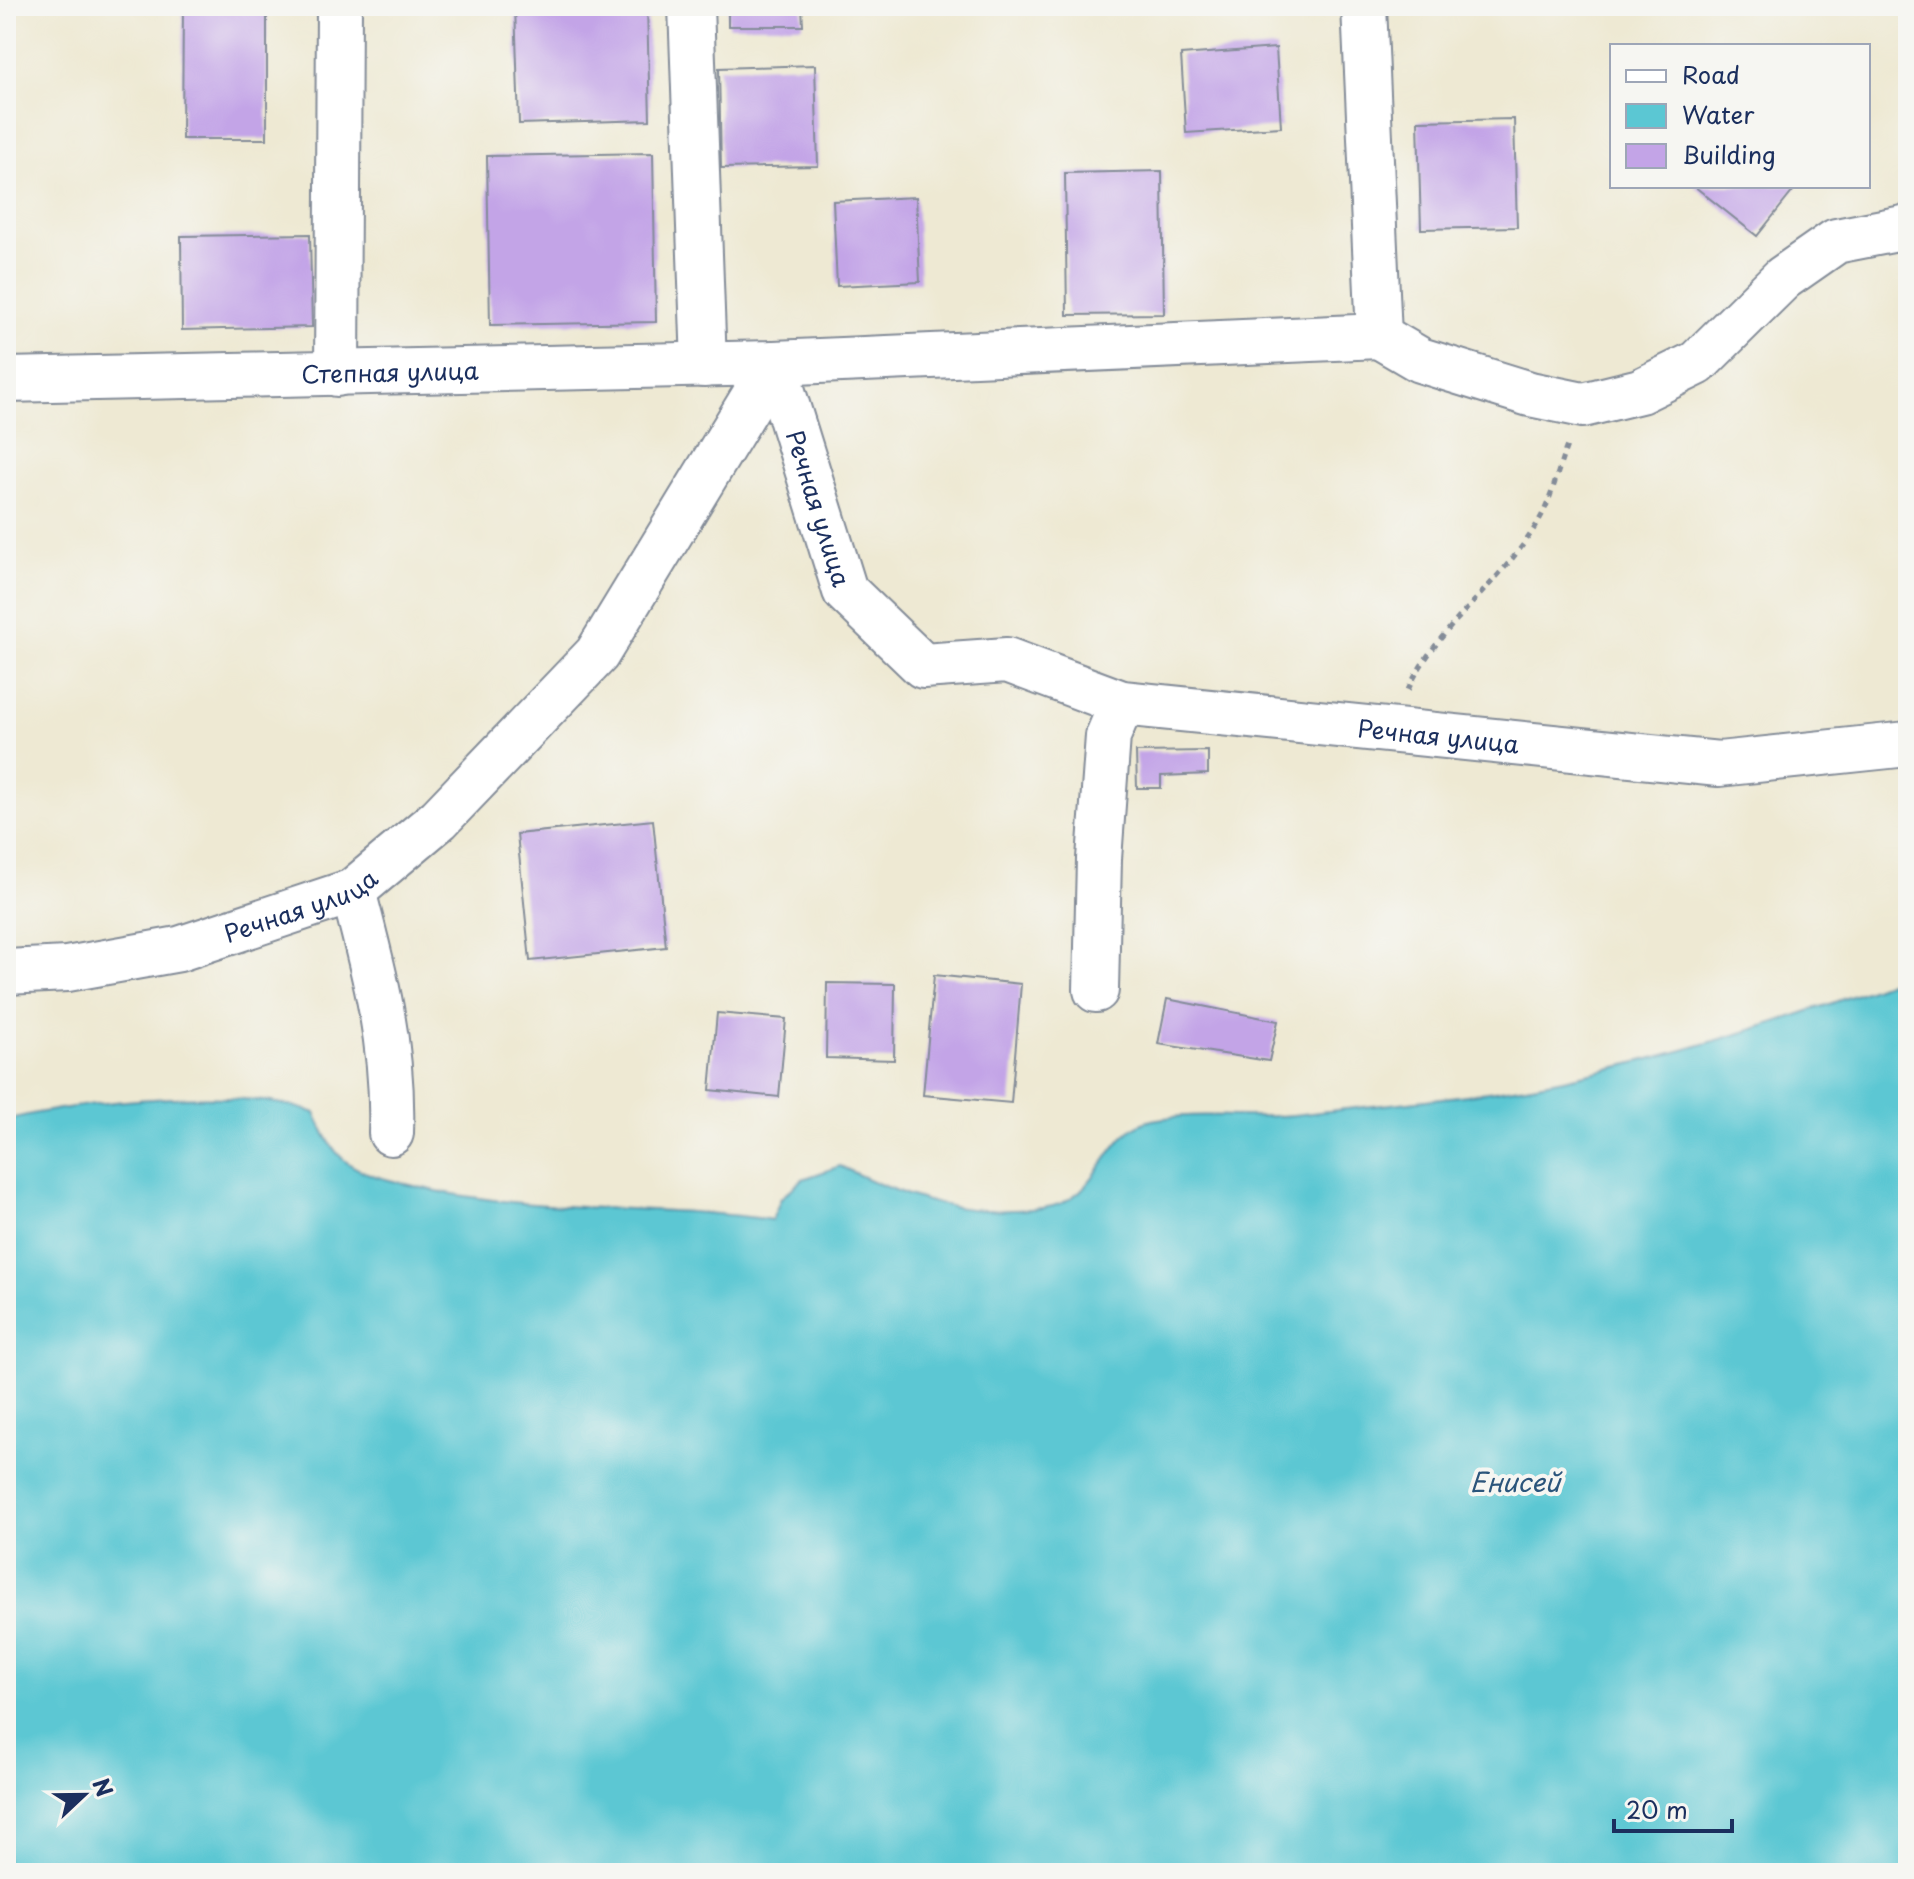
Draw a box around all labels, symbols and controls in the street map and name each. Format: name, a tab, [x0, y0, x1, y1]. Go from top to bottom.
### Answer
legend	[1610, 44, 1870, 188]
text: Road	[1682, 56, 1740, 92]
text: Water	[1682, 96, 1755, 132]
text: Building	[1682, 136, 1776, 172]
street label: Степная улица	[301, 352, 479, 391]
street label: Речная улица	[778, 425, 860, 591]
street label: Речная улица	[1356, 709, 1521, 761]
street label: Речная улица	[219, 860, 385, 951]
water label: Енисей	[1470, 1462, 1563, 1501]
north arrow	[44, 1755, 124, 1835]
text: N	[85, 1773, 122, 1801]
scale bar	[1614, 1783, 1732, 1833]
text: 20 m	[1626, 1791, 1688, 1827]

